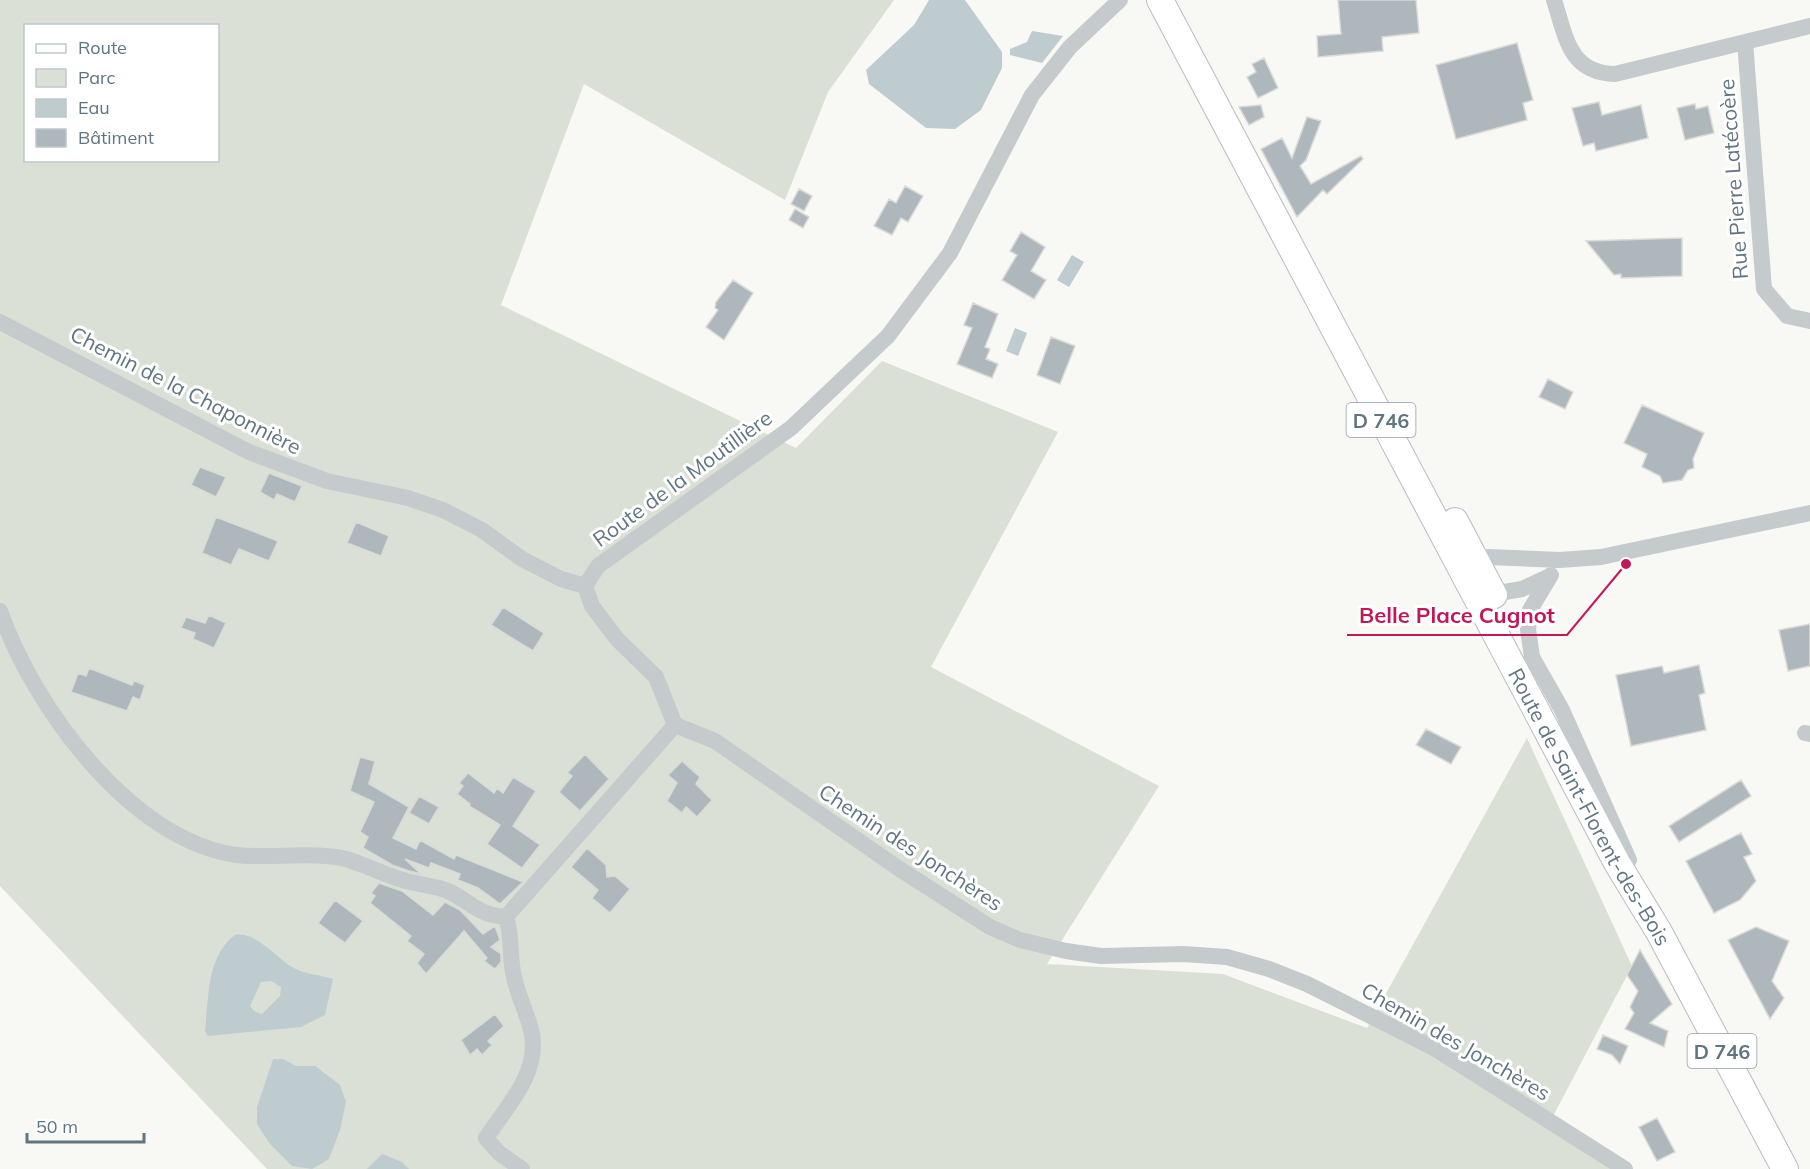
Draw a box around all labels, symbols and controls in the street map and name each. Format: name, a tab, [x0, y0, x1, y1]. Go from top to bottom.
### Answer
legend	[24, 24, 219, 162]
text: Route	[78, 36, 127, 59]
text: Parc	[78, 66, 116, 89]
street label: Rue Pierre Latécoère	[1713, 78, 1753, 280]
text: Eau	[78, 96, 110, 119]
text: Bâtiment	[78, 126, 154, 149]
street label: Chemin de la Chaponnière	[66, 320, 306, 460]
road number: D 746	[1346, 403, 1416, 437]
street label: Route de la Moutillière	[587, 404, 777, 552]
callout: Belle Place Cugnot	[1347, 595, 1567, 635]
text: Belle Place Cugnot	[1359, 601, 1555, 629]
street label: Route de Saint-Florent-des-Bois	[1503, 663, 1677, 950]
street label: Chemin des Jonchères	[814, 778, 1008, 916]
street label: Chemin des Jonchères	[1357, 976, 1555, 1106]
road number: D 746	[1688, 1034, 1756, 1068]
scale bar	[27, 1106, 144, 1144]
text: 50 m	[36, 1115, 78, 1138]

